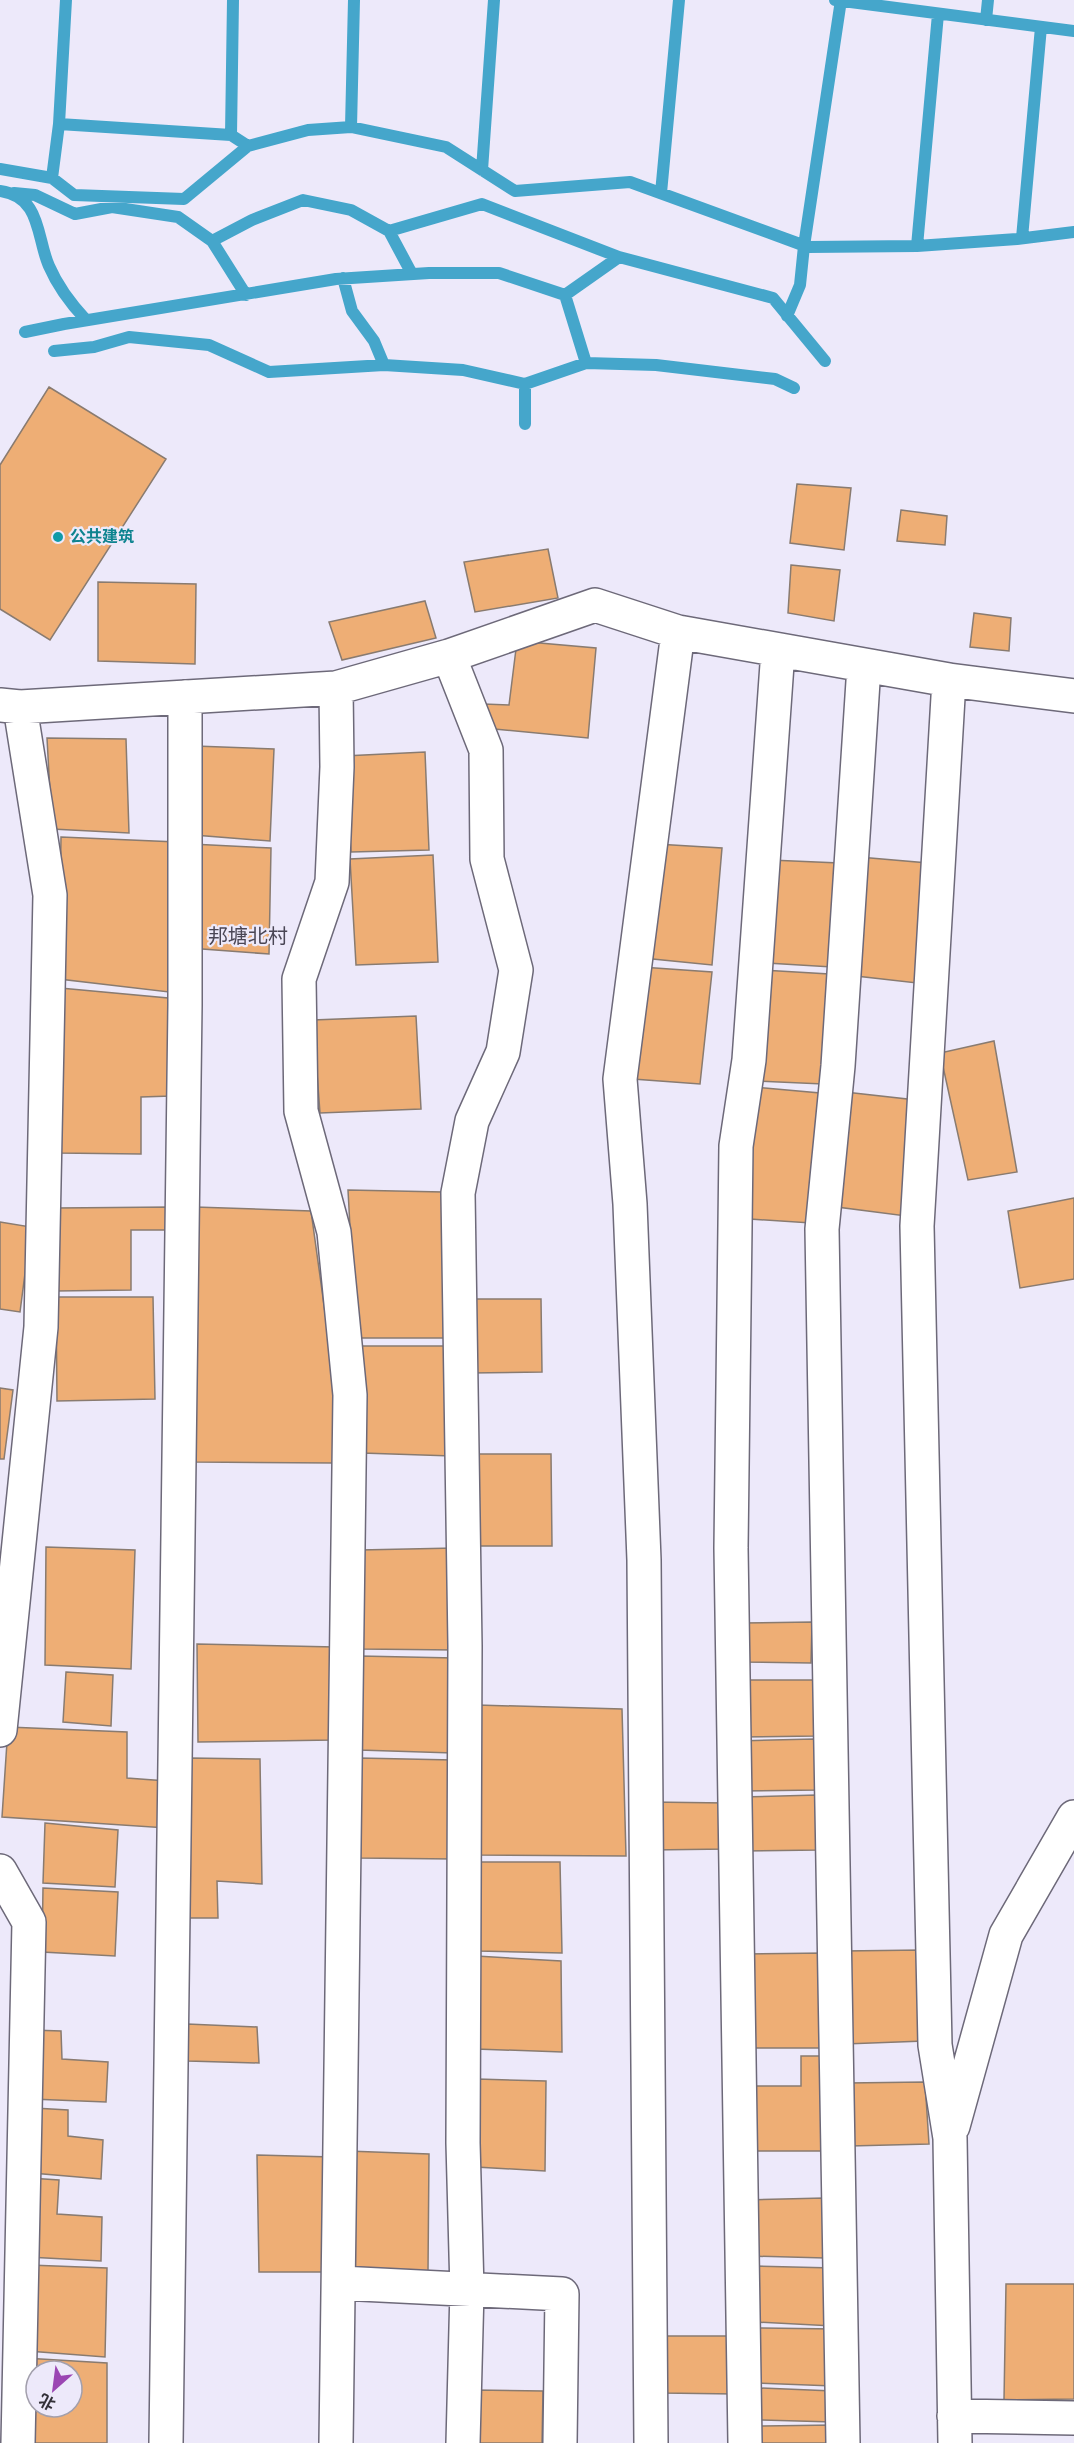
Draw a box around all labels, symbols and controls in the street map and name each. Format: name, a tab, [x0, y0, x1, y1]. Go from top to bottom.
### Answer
place label: 公共建筑	[70, 527, 134, 547]
marker: 公共建筑	[51, 530, 65, 544]
district label: 邦塘北村	[208, 925, 288, 949]
north arrow	[24, 2359, 84, 2419]
text: 北	[36, 2389, 59, 2414]

